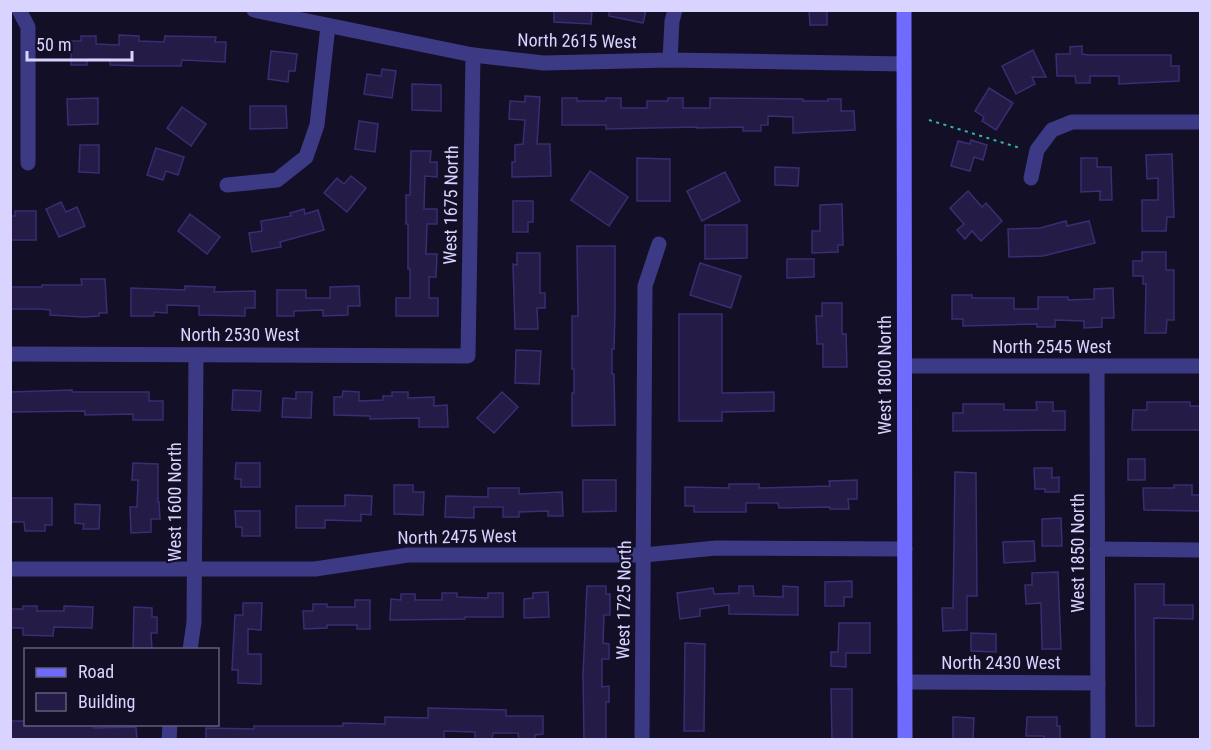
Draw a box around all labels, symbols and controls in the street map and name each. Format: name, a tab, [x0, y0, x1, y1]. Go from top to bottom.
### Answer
scale bar	[27, 24, 132, 62]
street label: North 2615 West	[517, 29, 637, 52]
text: 50 m	[36, 34, 71, 55]
street label: West 1675 North	[439, 145, 462, 265]
street label: West 1800 North	[874, 315, 895, 435]
street label: North 2530 West	[180, 324, 300, 345]
street label: North 2545 West	[992, 336, 1112, 357]
street label: West 1600 North	[164, 442, 185, 562]
street label: West 1850 North	[1067, 493, 1088, 613]
street label: North 2475 West	[397, 525, 517, 548]
street label: West 1725 North	[612, 540, 635, 660]
legend	[24, 648, 219, 726]
street label: North 2430 West	[941, 652, 1061, 673]
text: Road	[78, 661, 114, 682]
text: Building	[78, 691, 135, 712]

